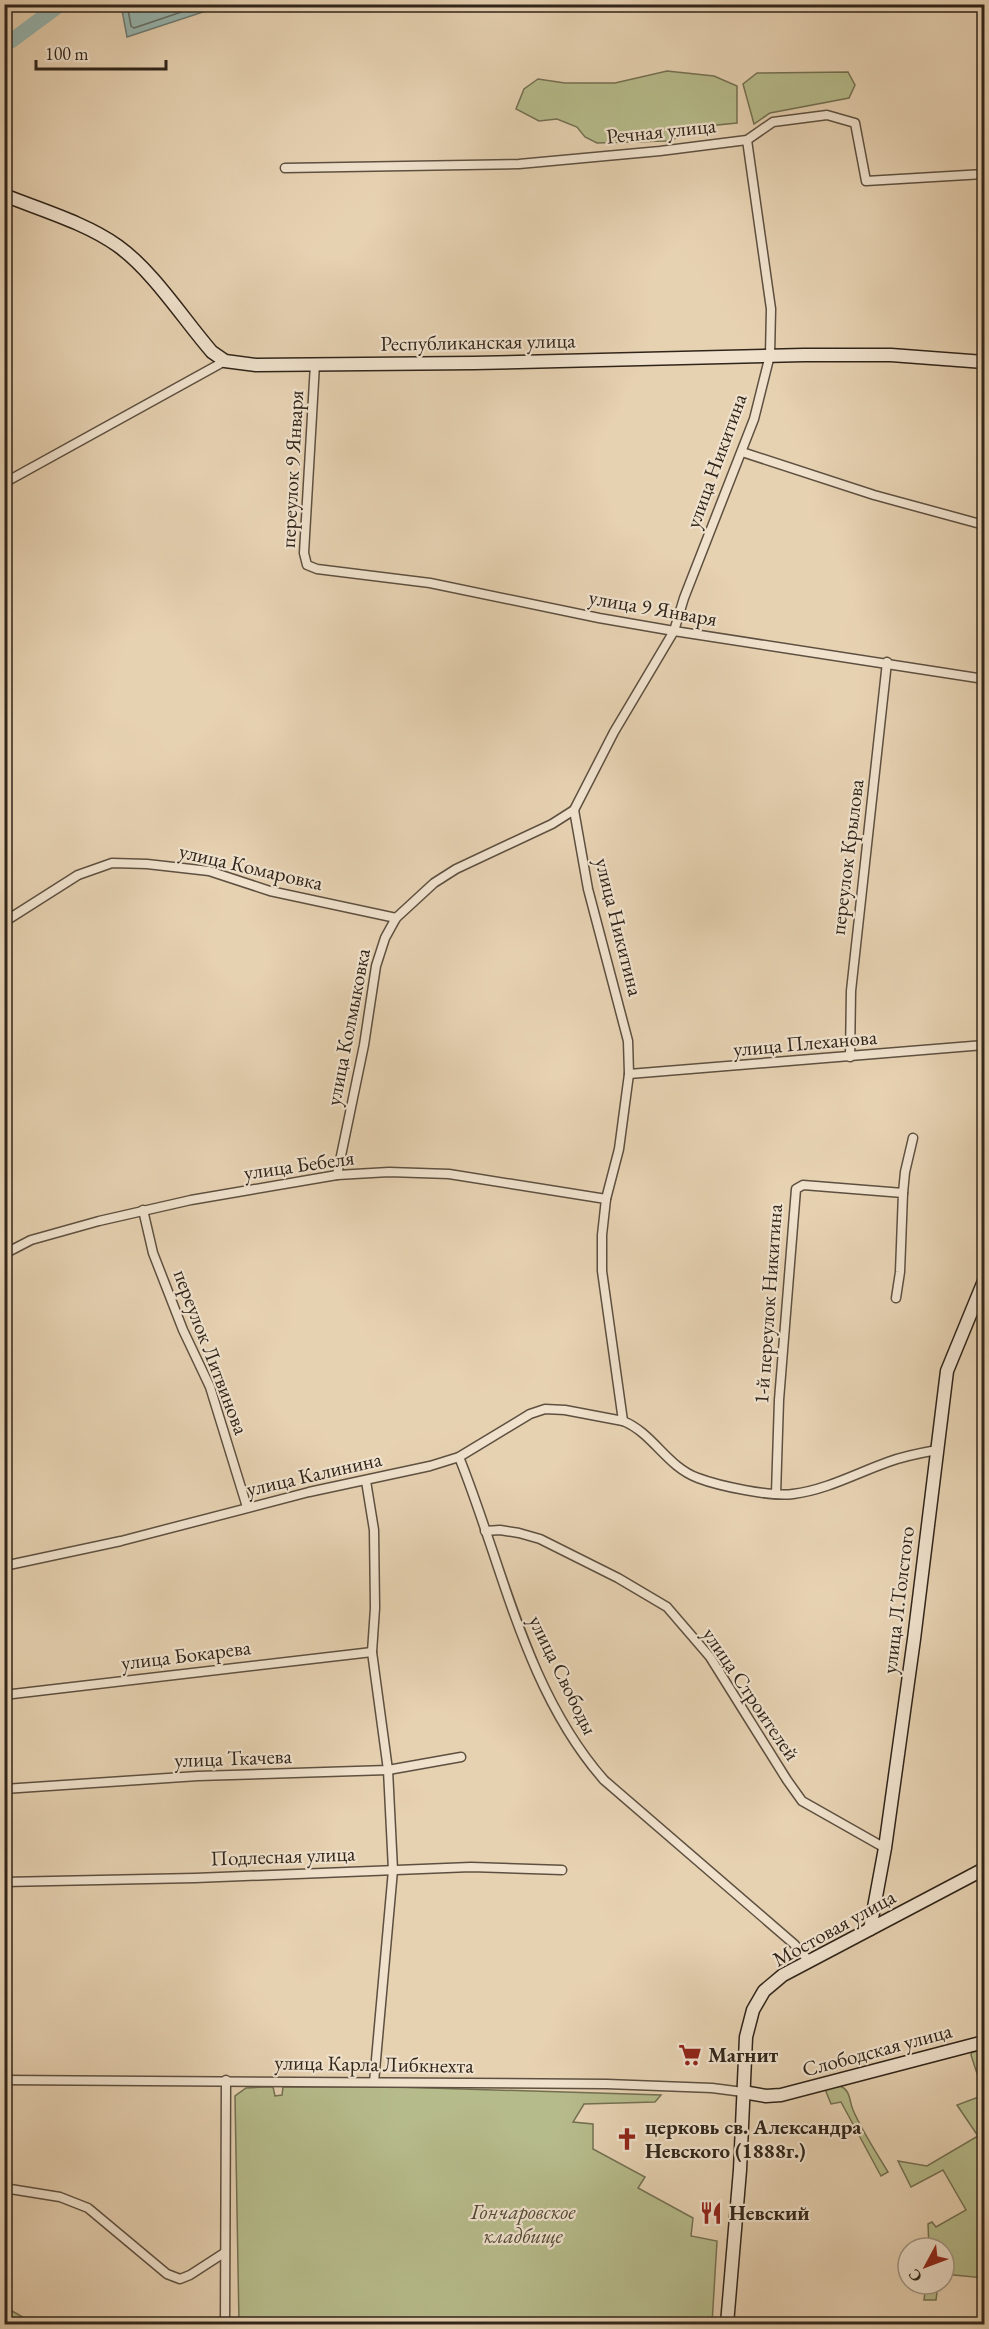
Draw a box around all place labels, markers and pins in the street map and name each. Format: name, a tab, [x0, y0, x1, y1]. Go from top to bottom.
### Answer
place label: Магнит	[708, 2041, 779, 2068]
supermarket icon: Магнит	[677, 2042, 703, 2068]
place label: церковь св. Александра Невского (1888г.)	[645, 2113, 862, 2164]
church icon: церковь св. Александра Невского (1888г.)	[614, 2126, 640, 2152]
place label: Невский	[729, 2199, 810, 2226]
restaurant icon: Невский	[698, 2200, 724, 2226]

